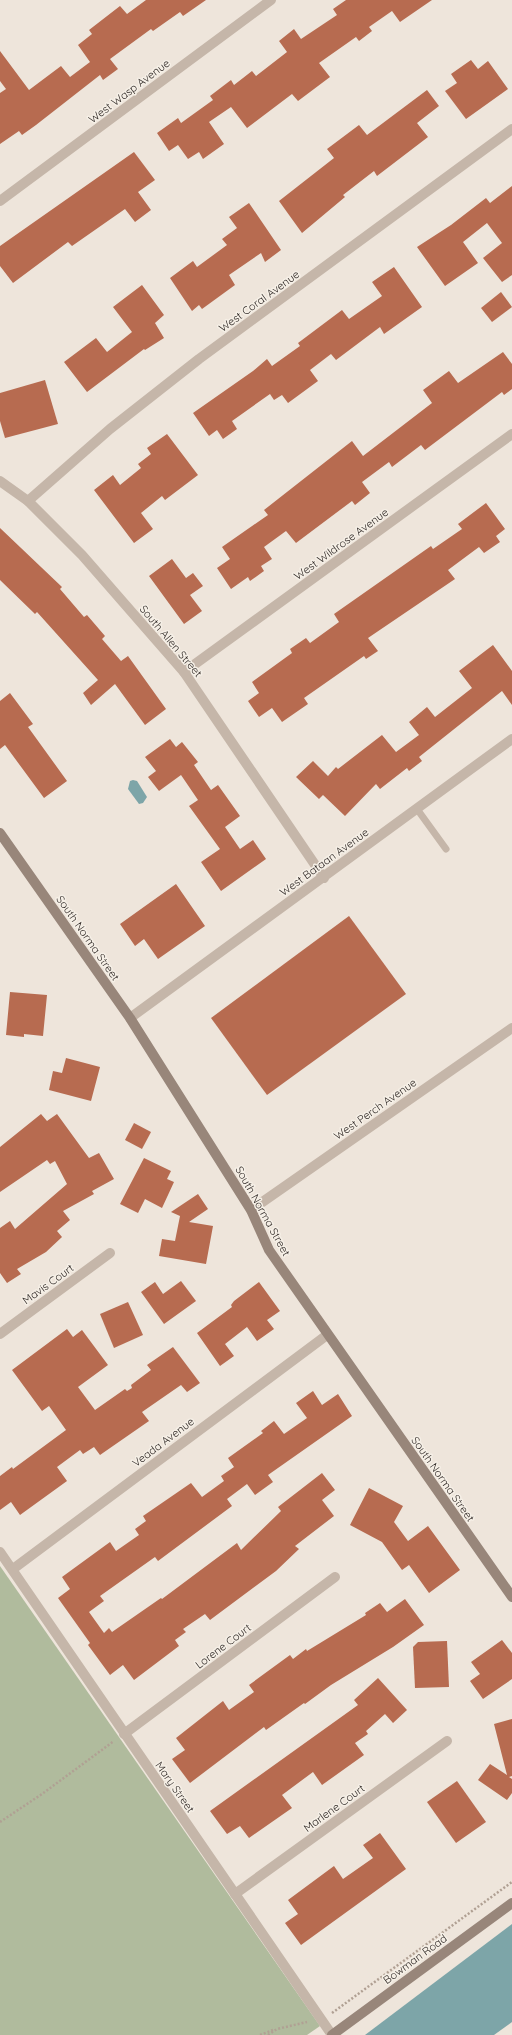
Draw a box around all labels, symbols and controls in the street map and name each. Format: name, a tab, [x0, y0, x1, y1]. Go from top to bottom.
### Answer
street label: West Wasp Avenue	[86, 56, 172, 126]
street label: West Coral Avenue	[216, 267, 302, 335]
street label: West Wildrose Avenue	[291, 505, 391, 583]
street label: South Allen Street	[137, 602, 205, 680]
street label: West Bataan Avenue	[277, 825, 371, 899]
street label: South Norma Street	[53, 893, 123, 983]
street label: West Perch Avenue	[331, 1075, 419, 1143]
street label: South Norma Street	[232, 1164, 294, 1259]
street label: Mavis Court	[20, 1261, 77, 1307]
street label: Veada Avenue	[129, 1414, 197, 1470]
street label: South Norma Street	[408, 1434, 478, 1524]
street label: Lorene Court	[192, 1620, 254, 1672]
street label: Mary Street	[152, 1759, 198, 1816]
street label: Marlene Court	[301, 1781, 368, 1835]
street label: Bowman Road	[380, 1931, 450, 1987]

